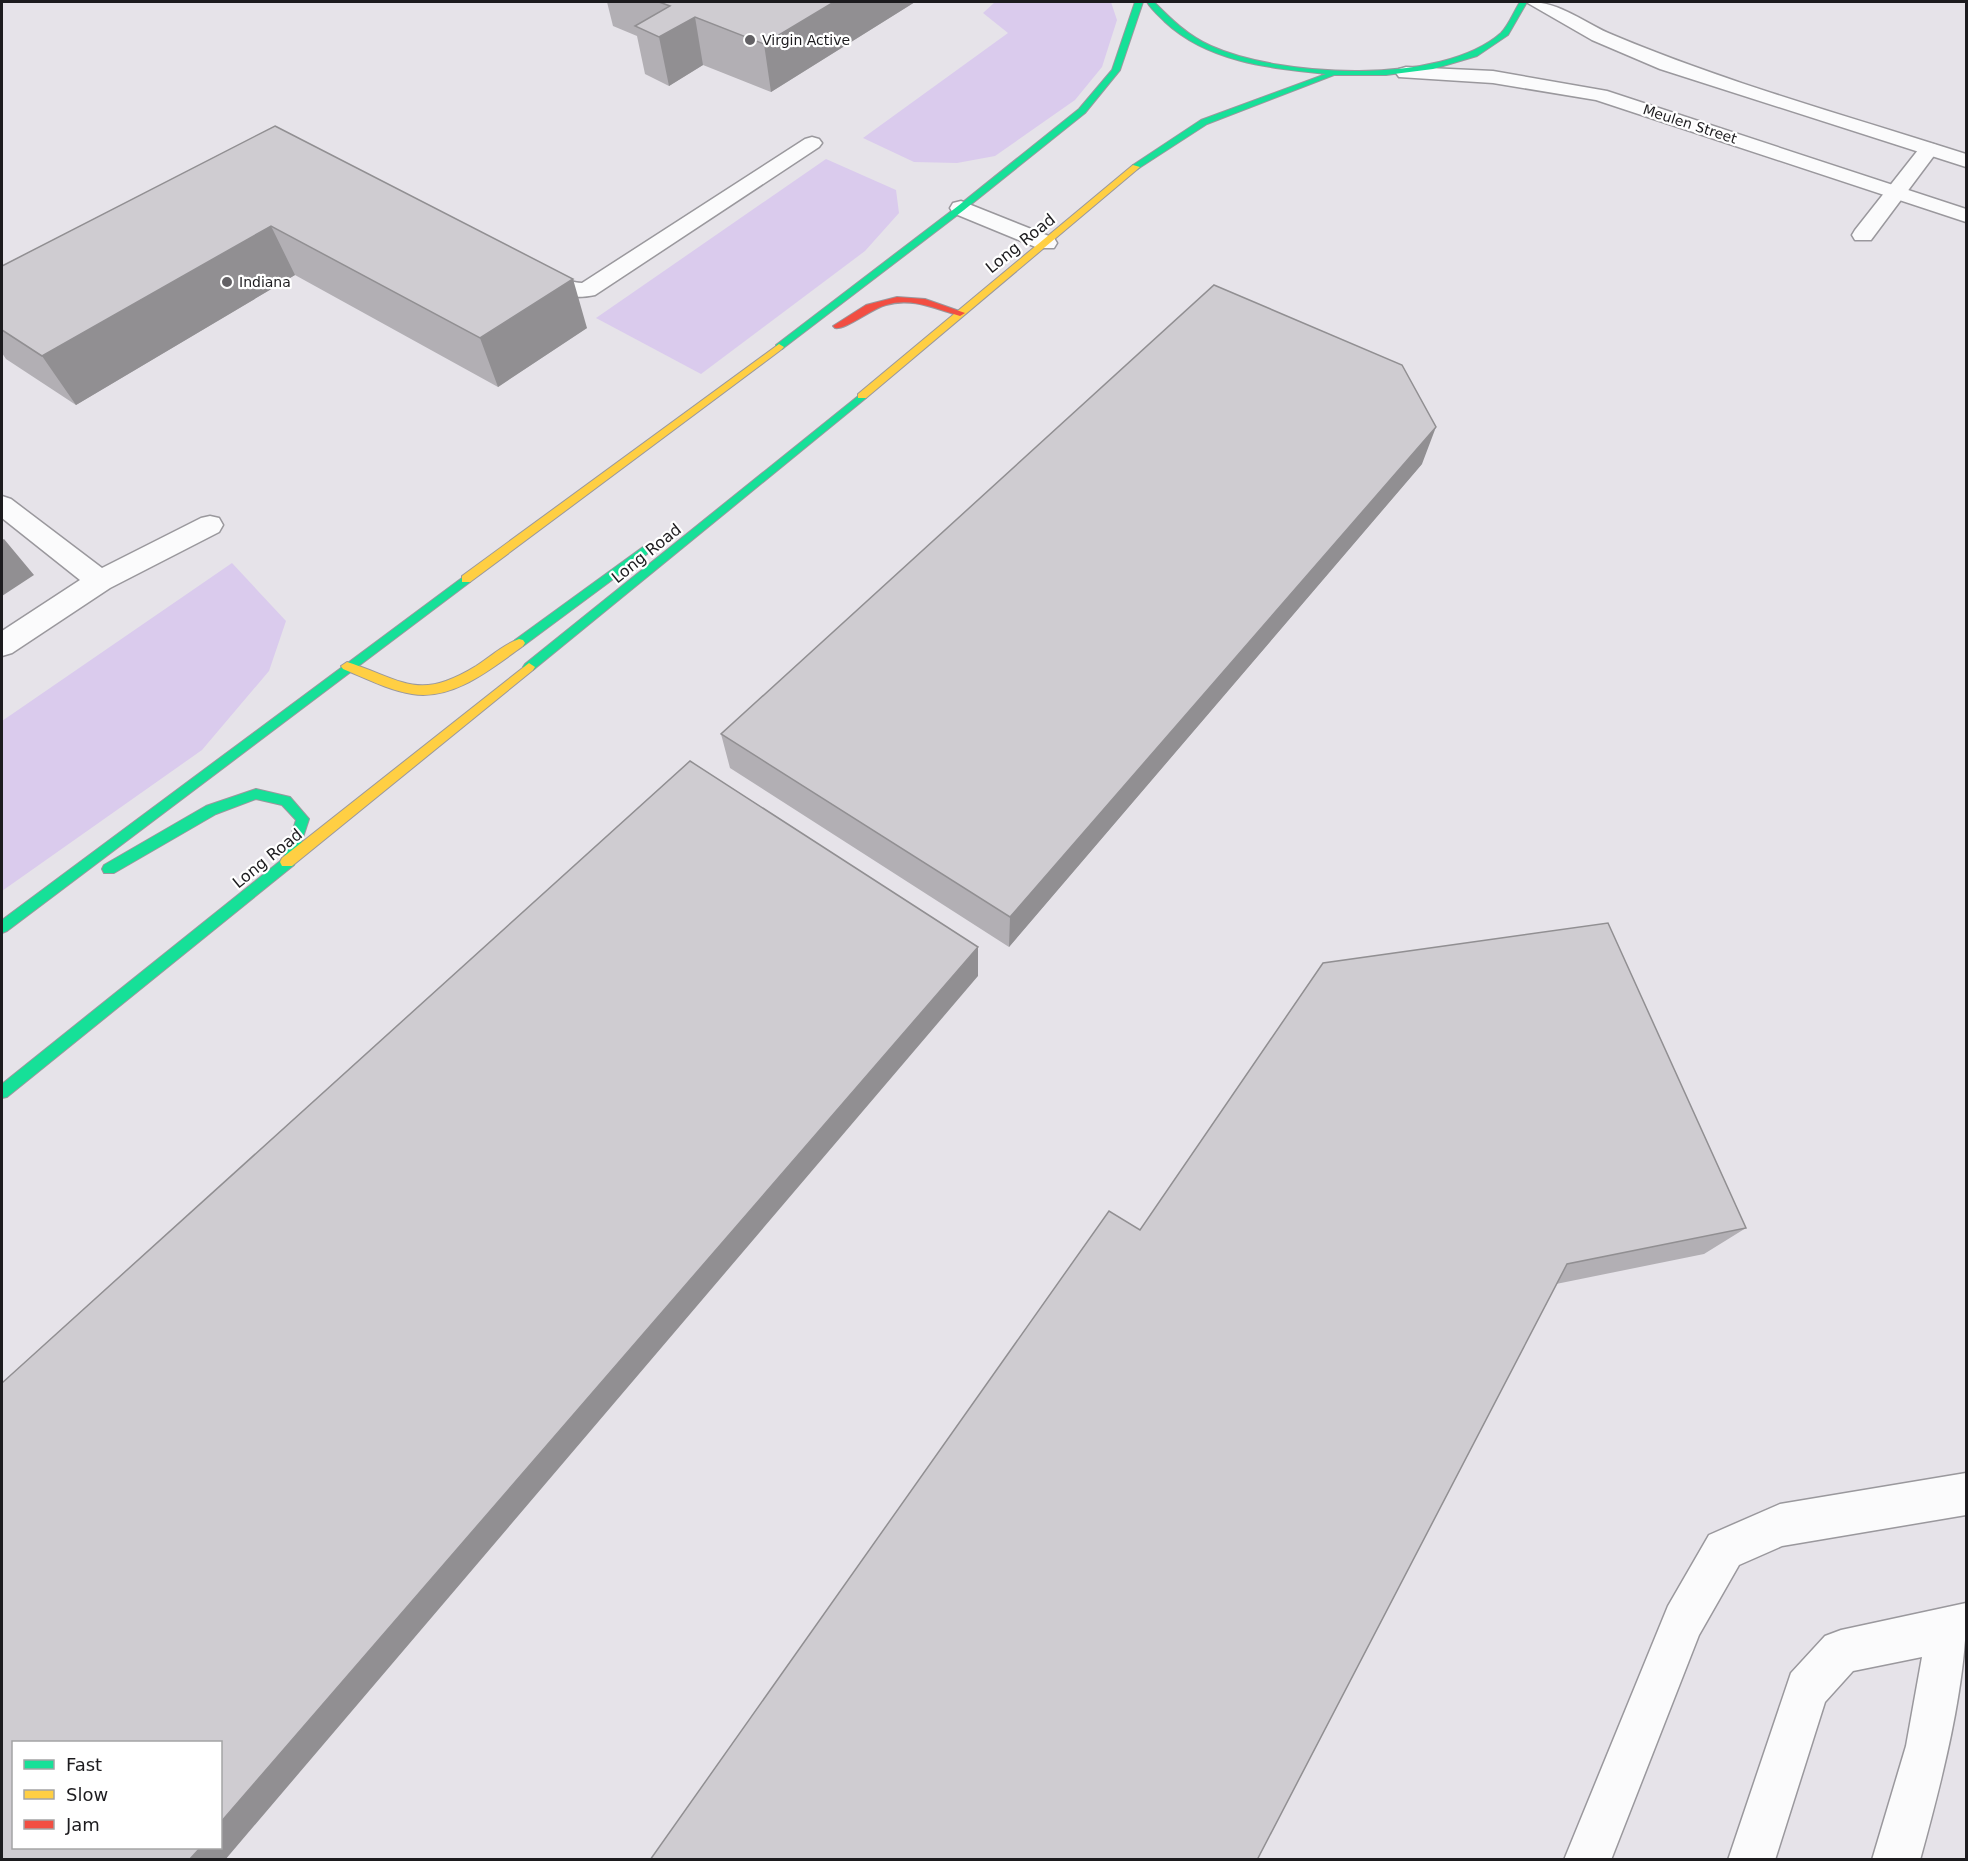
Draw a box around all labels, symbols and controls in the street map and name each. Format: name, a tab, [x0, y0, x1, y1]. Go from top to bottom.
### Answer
place label: Virgin Active	[762, 32, 850, 48]
marker: Virgin Active	[743, 33, 757, 47]
street label: Meulen Street	[1641, 101, 1740, 147]
street label: Long Road	[982, 210, 1059, 277]
place label: Indiana	[239, 274, 291, 290]
marker: Indiana	[220, 275, 234, 289]
street label: Long Road	[608, 520, 685, 587]
street label: Long Road	[229, 825, 306, 892]
legend	[12, 1741, 222, 1849]
text: Fast	[66, 1754, 102, 1775]
text: Slow	[66, 1784, 108, 1805]
text: Jam	[65, 1814, 100, 1835]

